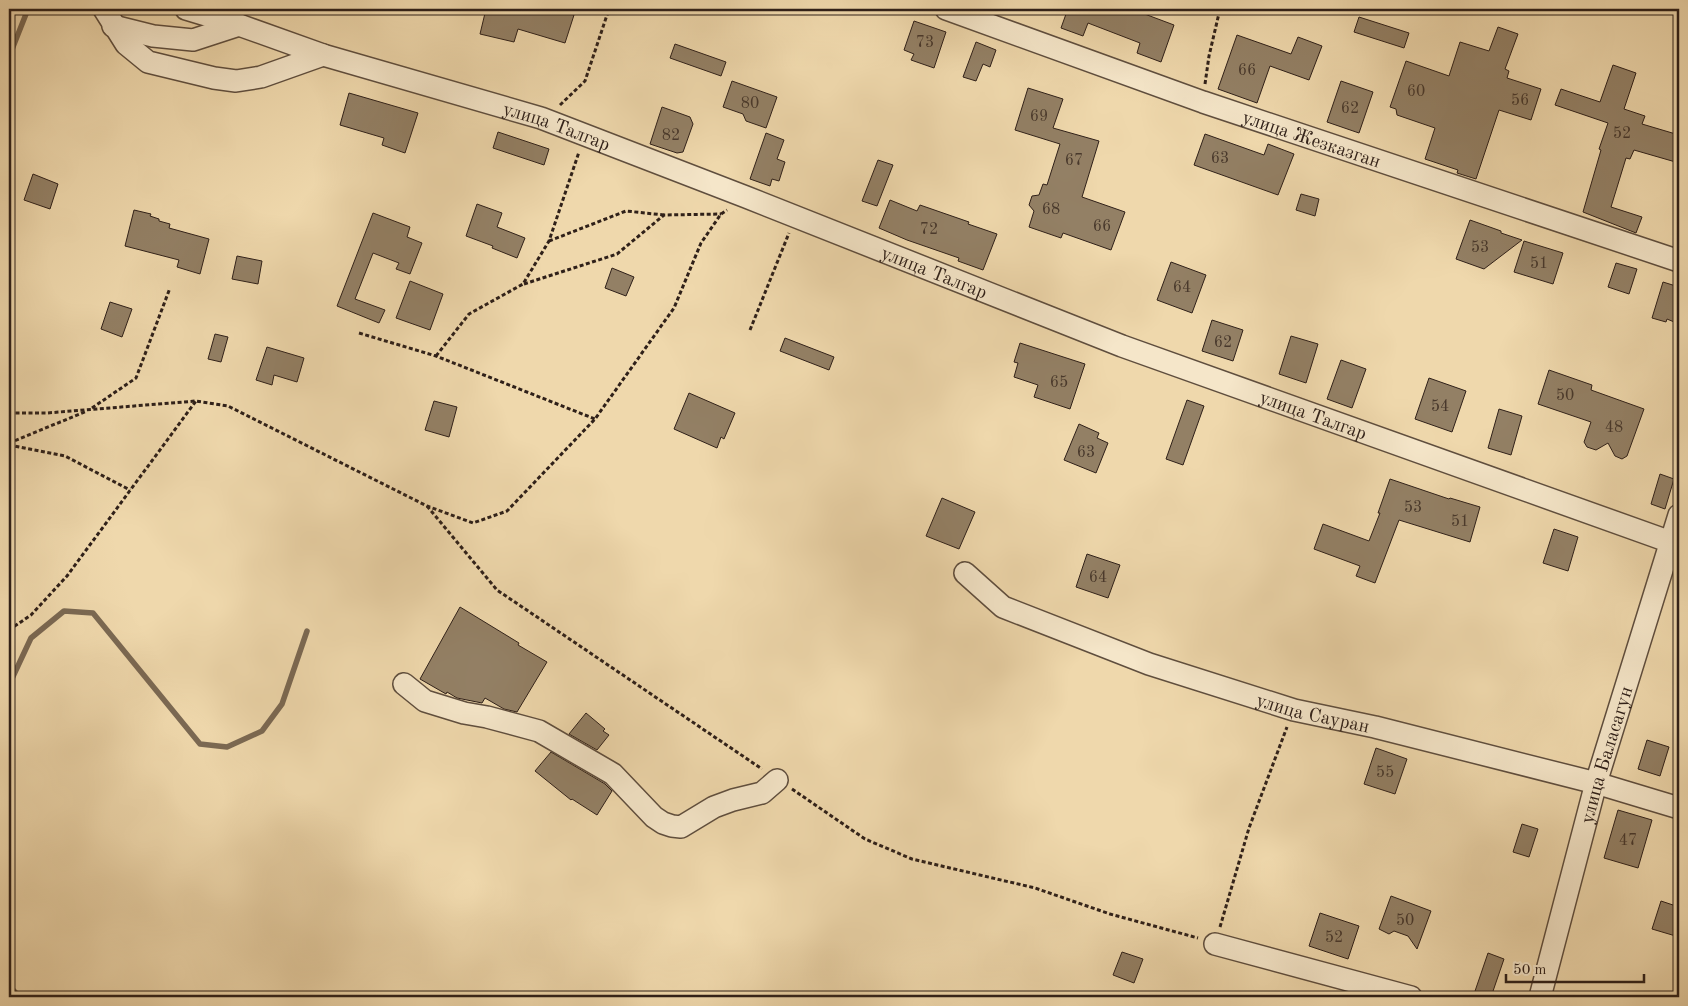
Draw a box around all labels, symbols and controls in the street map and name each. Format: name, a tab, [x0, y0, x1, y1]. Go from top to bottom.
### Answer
house number: 73	[916, 35, 934, 51]
house number: 66	[1238, 63, 1256, 79]
house number: 60	[1407, 84, 1425, 100]
house number: 56	[1511, 93, 1529, 109]
house number: 80	[741, 96, 759, 112]
street label: улица Талгар	[500, 101, 612, 156]
house number: 62	[1341, 101, 1359, 117]
house number: 69	[1030, 109, 1048, 125]
street label: улица Жезказган	[1239, 109, 1383, 173]
house number: 52	[1613, 126, 1631, 142]
house number: 82	[662, 128, 680, 144]
house number: 63	[1211, 151, 1229, 167]
house number: 67	[1065, 153, 1083, 169]
house number: 68	[1042, 202, 1060, 218]
house number: 66	[1093, 219, 1111, 235]
house number: 72	[920, 222, 938, 238]
house number: 53	[1471, 240, 1489, 256]
street label: улица Талгар	[878, 245, 989, 304]
house number: 51	[1530, 256, 1548, 272]
house number: 64	[1173, 280, 1191, 296]
house number: 62	[1214, 335, 1232, 351]
house number: 65	[1050, 375, 1068, 391]
house number: 50	[1556, 388, 1574, 404]
street label: улица Талгар	[1257, 389, 1369, 445]
house number: 54	[1431, 399, 1449, 415]
house number: 48	[1605, 420, 1623, 436]
house number: 63	[1077, 445, 1095, 461]
house number: 53	[1404, 500, 1422, 516]
house number: 51	[1451, 514, 1469, 530]
house number: 64	[1089, 570, 1107, 586]
street label: улица Баласагун	[1579, 685, 1637, 826]
street label: улица Сауран	[1253, 692, 1371, 738]
house number: 55	[1376, 765, 1394, 781]
house number: 47	[1619, 833, 1637, 849]
house number: 50	[1396, 913, 1414, 929]
house number: 52	[1325, 930, 1343, 946]
scale bar	[1506, 951, 1643, 983]
text: 50 m	[1513, 963, 1547, 978]

